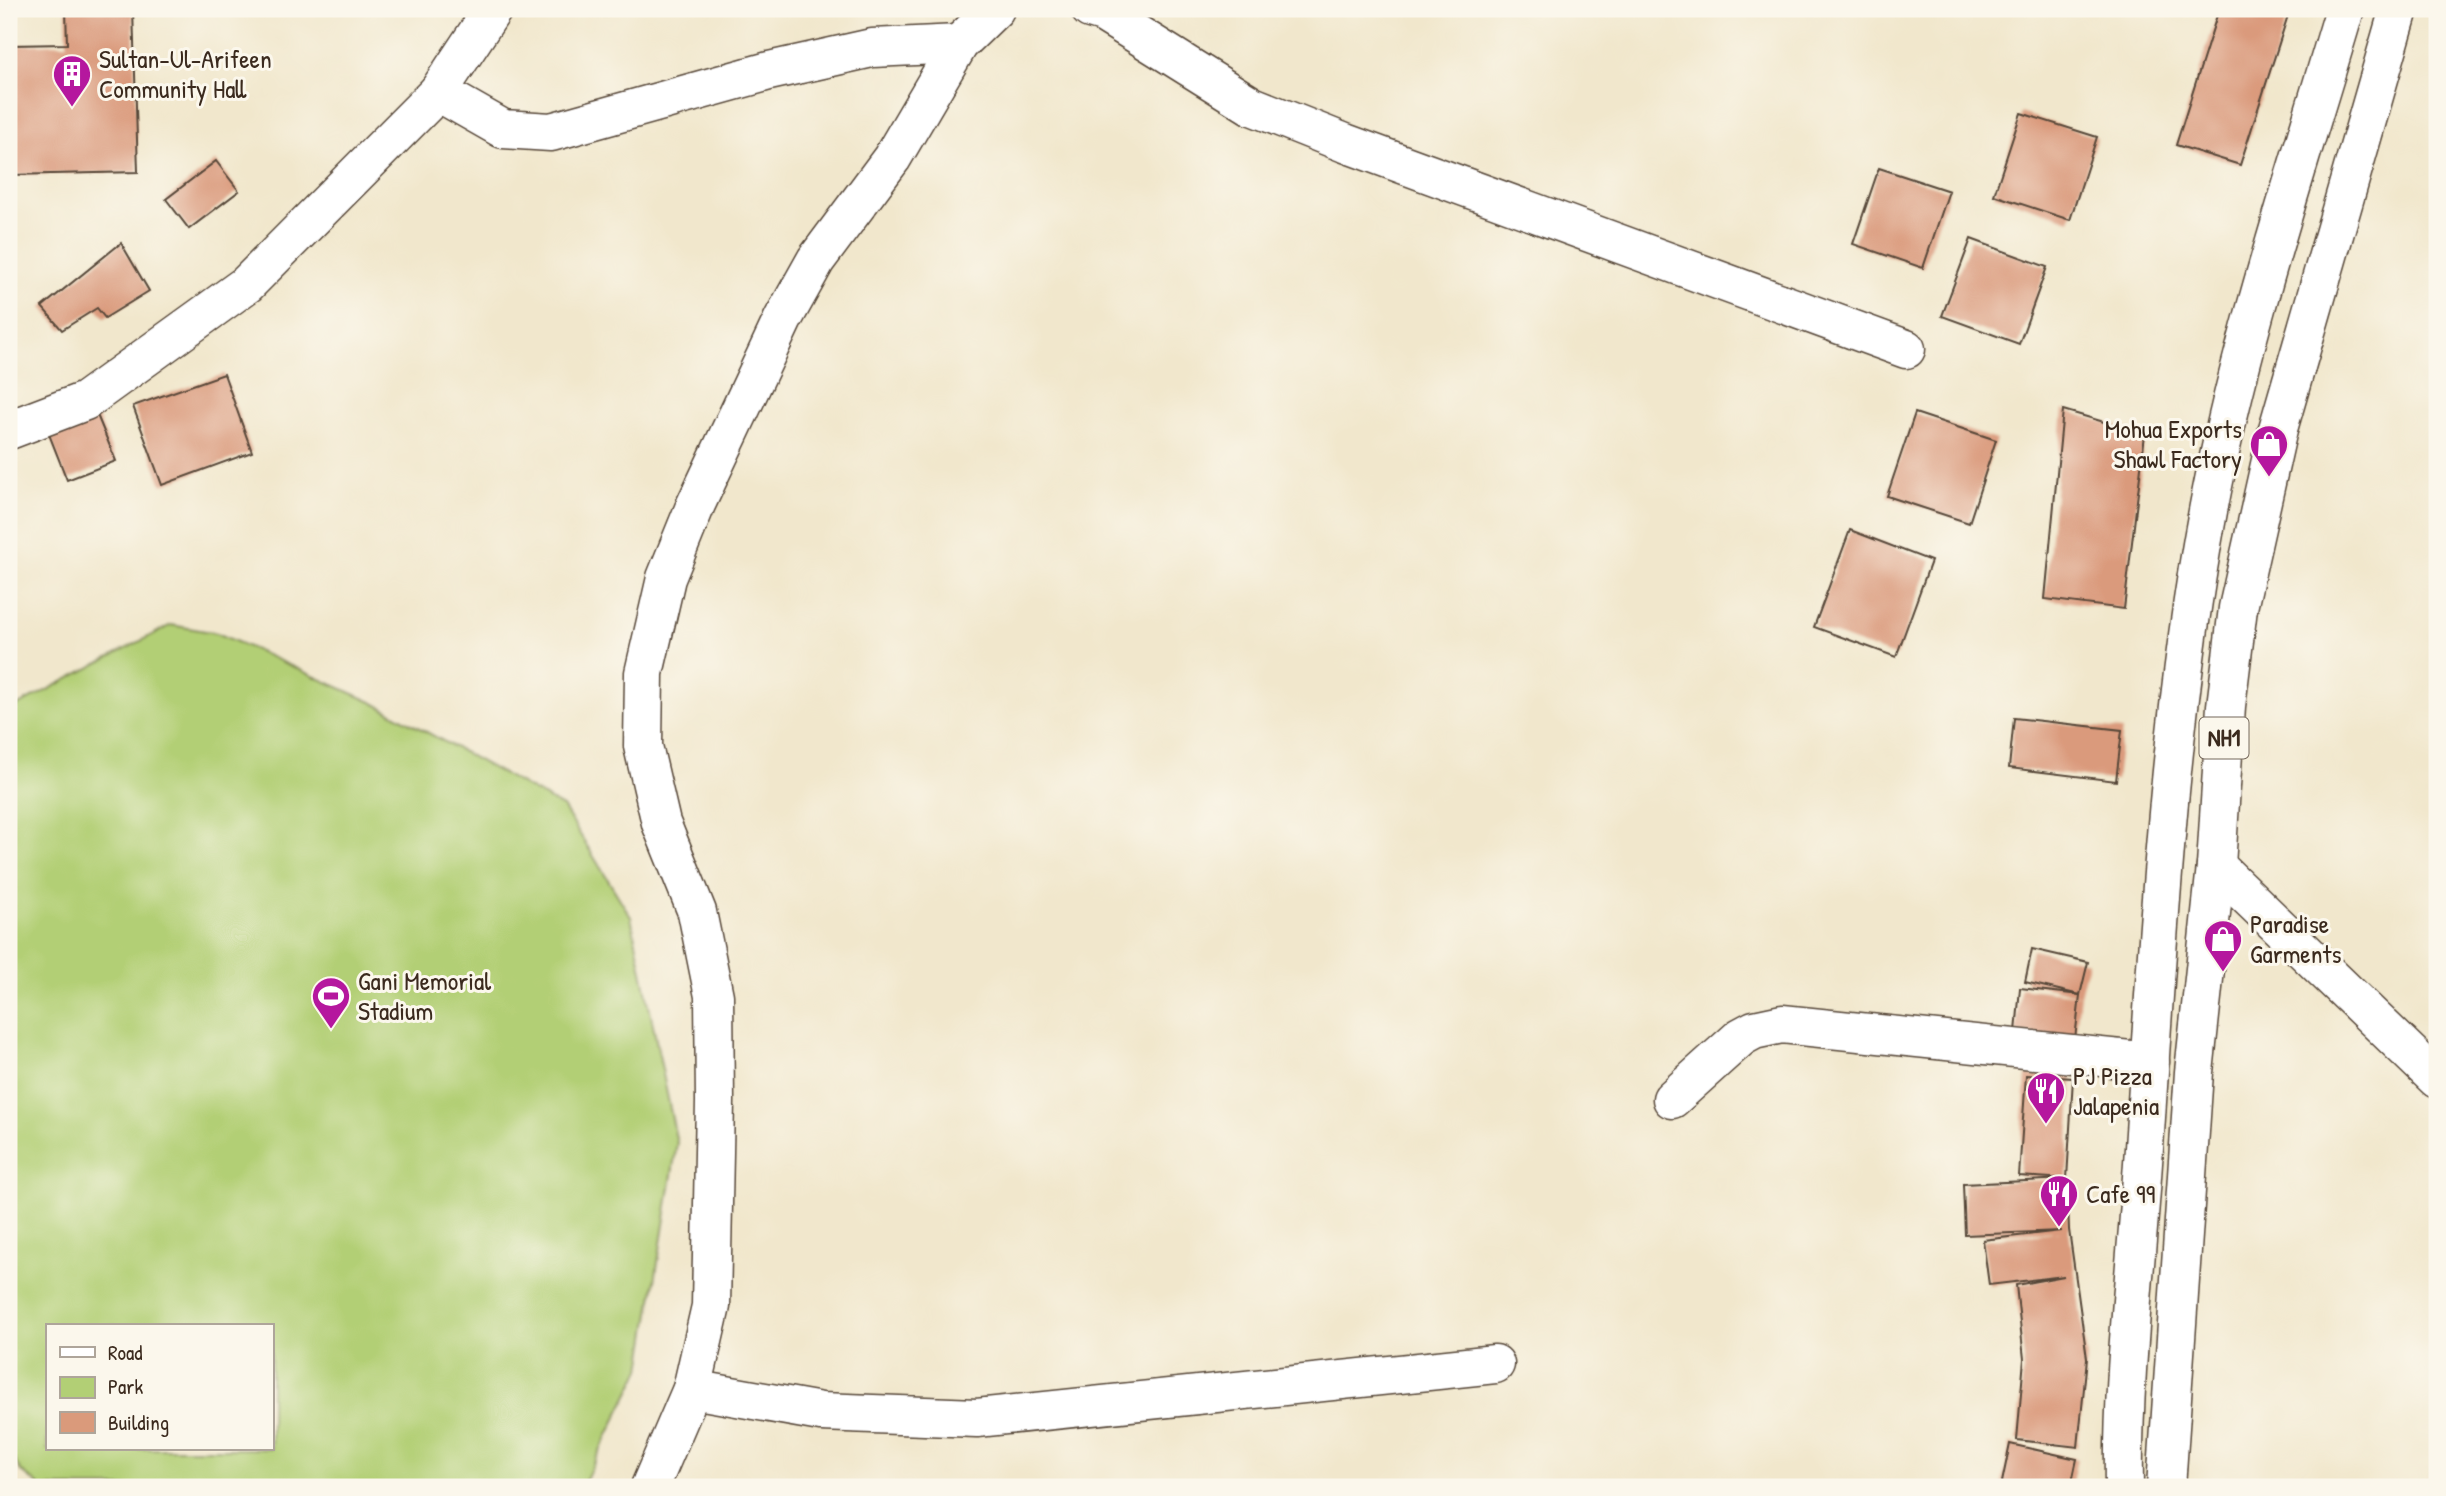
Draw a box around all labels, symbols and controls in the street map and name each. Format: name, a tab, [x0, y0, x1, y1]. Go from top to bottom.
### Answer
place label: Sultan-Ul-Arifeen Community Hall	[99, 41, 272, 106]
building icon: Sultan-Ul-Arifeen Community Hall	[51, 53, 93, 108]
place label: Mohua Exports Shawl Factory	[2105, 411, 2242, 476]
shop icon: Mohua Exports Shawl Factory	[2248, 423, 2290, 478]
road number: NH1	[2200, 718, 2248, 758]
place label: Paradise Garments	[2250, 906, 2341, 971]
shop icon: Paradise Garments	[2202, 918, 2244, 973]
place label: Gani Memorial Stadium	[358, 963, 491, 1028]
sports icon: Gani Memorial Stadium	[310, 975, 352, 1030]
place label: PJ Pizza Jalapenia	[2073, 1058, 2159, 1123]
restaurant icon: PJ Pizza Jalapenia	[2025, 1070, 2067, 1125]
restaurant icon: Cafe 99	[2038, 1173, 2080, 1228]
place label: Cafe 99	[2086, 1176, 2155, 1211]
legend	[46, 1324, 273, 1450]
text: Road	[108, 1338, 142, 1367]
text: Park	[108, 1372, 143, 1401]
text: Building	[108, 1408, 169, 1437]

